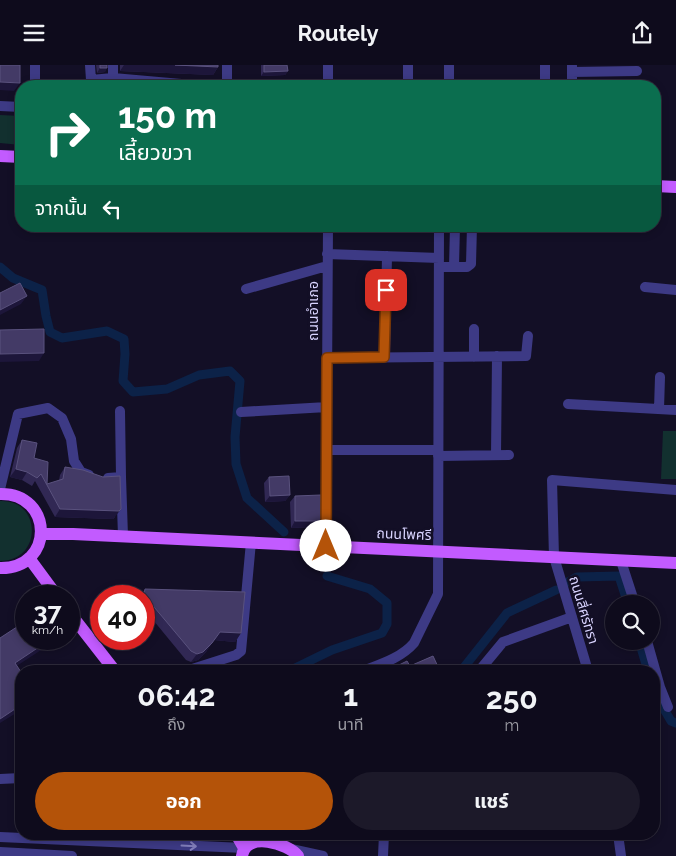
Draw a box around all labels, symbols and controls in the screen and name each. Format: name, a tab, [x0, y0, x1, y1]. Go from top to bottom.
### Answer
icon: menu	[20, 19, 48, 47]
icon: share	[628, 19, 656, 47]
text: Routely	[297, 20, 379, 46]
text: 150 m	[118, 95, 217, 136]
icon: right	[35, 100, 100, 165]
text: เลี้ยวขวา	[118, 139, 193, 165]
icon: left	[98, 195, 126, 223]
text: จากนั้น	[35, 197, 88, 219]
pin	[365, 269, 407, 311]
icon: arrive	[372, 276, 400, 304]
street label: ถนนอำเภอ	[305, 281, 321, 341]
position arrow	[299, 519, 351, 571]
street label: ถนนโพศรี	[376, 525, 432, 543]
street label: ถนนสี่ศรัทรา	[566, 573, 604, 646]
speed limit sign: 40	[90, 585, 155, 650]
map controls	[605, 595, 660, 650]
button: search	[605, 595, 660, 650]
text: 37	[34, 596, 61, 626]
text: km/h	[32, 623, 63, 637]
text: 06:42	[137, 678, 215, 713]
text: 1	[343, 678, 358, 713]
text: 250	[486, 681, 538, 716]
text: ถึง	[167, 715, 185, 734]
text: นาที	[338, 715, 364, 734]
text: m	[504, 716, 519, 735]
button: ออก	[35, 772, 333, 830]
button: แชร์	[343, 772, 640, 830]
one-way arrow	[180, 841, 196, 850]

